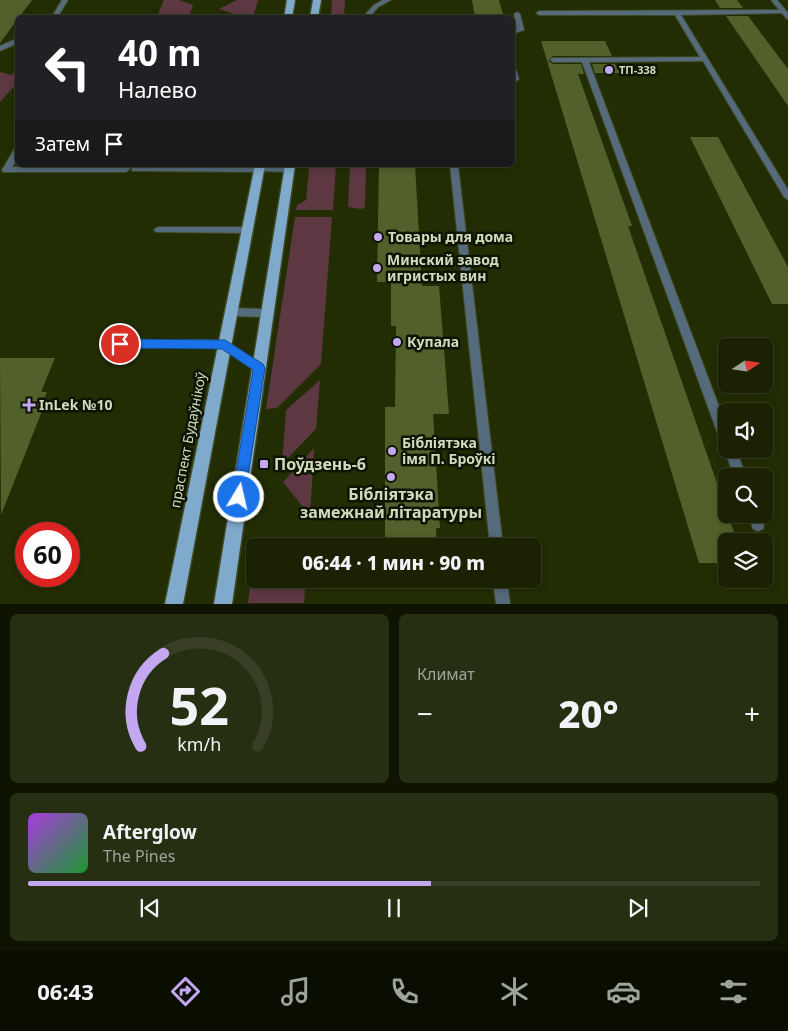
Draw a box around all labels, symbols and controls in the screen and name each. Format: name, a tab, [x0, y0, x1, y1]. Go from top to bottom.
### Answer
text: 40 m	[118, 29, 201, 76]
icon: left	[35, 35, 100, 100]
place label: ТП-338	[619, 62, 656, 77]
marker: ТП-338	[603, 64, 615, 76]
text: Налево	[118, 74, 197, 104]
icon: arrive	[100, 130, 128, 158]
text: Затем	[35, 131, 90, 157]
place label: Товары для дома	[388, 227, 513, 246]
marker: Товары для дома	[372, 231, 384, 243]
place label: Минский завод игристых вин	[387, 250, 499, 285]
marker: Минский завод игристых вин	[371, 262, 383, 274]
pin	[99, 323, 141, 365]
icon: arrive	[106, 330, 134, 358]
place label: Купала	[407, 332, 459, 351]
marker: Купала	[391, 336, 403, 348]
north arrow	[718, 338, 772, 392]
map controls	[718, 338, 773, 588]
street label: праспект Будаўнікоў	[165, 370, 210, 509]
place label: InLek №10	[39, 395, 112, 414]
marker: InLek №10	[23, 399, 35, 411]
button: sound	[718, 403, 773, 458]
place label: Бібліятэка імя П. Броўкі	[402, 433, 496, 468]
marker: Бібліятэка імя П. Броўкі	[386, 445, 398, 457]
place label: Поўдзень-6	[274, 453, 366, 475]
marker: Поўдзень-6	[258, 458, 270, 470]
button: search	[718, 468, 773, 523]
position arrow	[212, 470, 264, 522]
marker: Бібліятэка замежнай літаратуры	[385, 471, 397, 483]
place label: Бібліятэка замежнай літаратуры	[300, 483, 482, 523]
speed limit sign: 60	[15, 522, 80, 587]
button: layers	[718, 533, 773, 588]
text: 06:44 · 1 мин · 90 m	[302, 550, 485, 576]
text: Климат	[417, 663, 475, 685]
text: 52	[170, 669, 229, 740]
text: 20°	[558, 687, 619, 739]
text: −	[417, 694, 433, 732]
text: +	[744, 694, 760, 732]
text: km/h	[178, 732, 221, 756]
text: Afterglow	[103, 819, 197, 845]
text: The Pines	[103, 845, 175, 867]
icon: previous	[136, 894, 164, 922]
icon: pause	[380, 894, 408, 922]
icon: next	[624, 894, 652, 922]
icon: directions	[168, 974, 203, 1009]
icon: music	[278, 974, 313, 1009]
icon: phone	[387, 974, 422, 1009]
icon: climate	[497, 974, 532, 1009]
icon: car	[606, 974, 641, 1009]
icon: filters	[716, 974, 751, 1009]
text: 06:43	[37, 976, 94, 1006]

